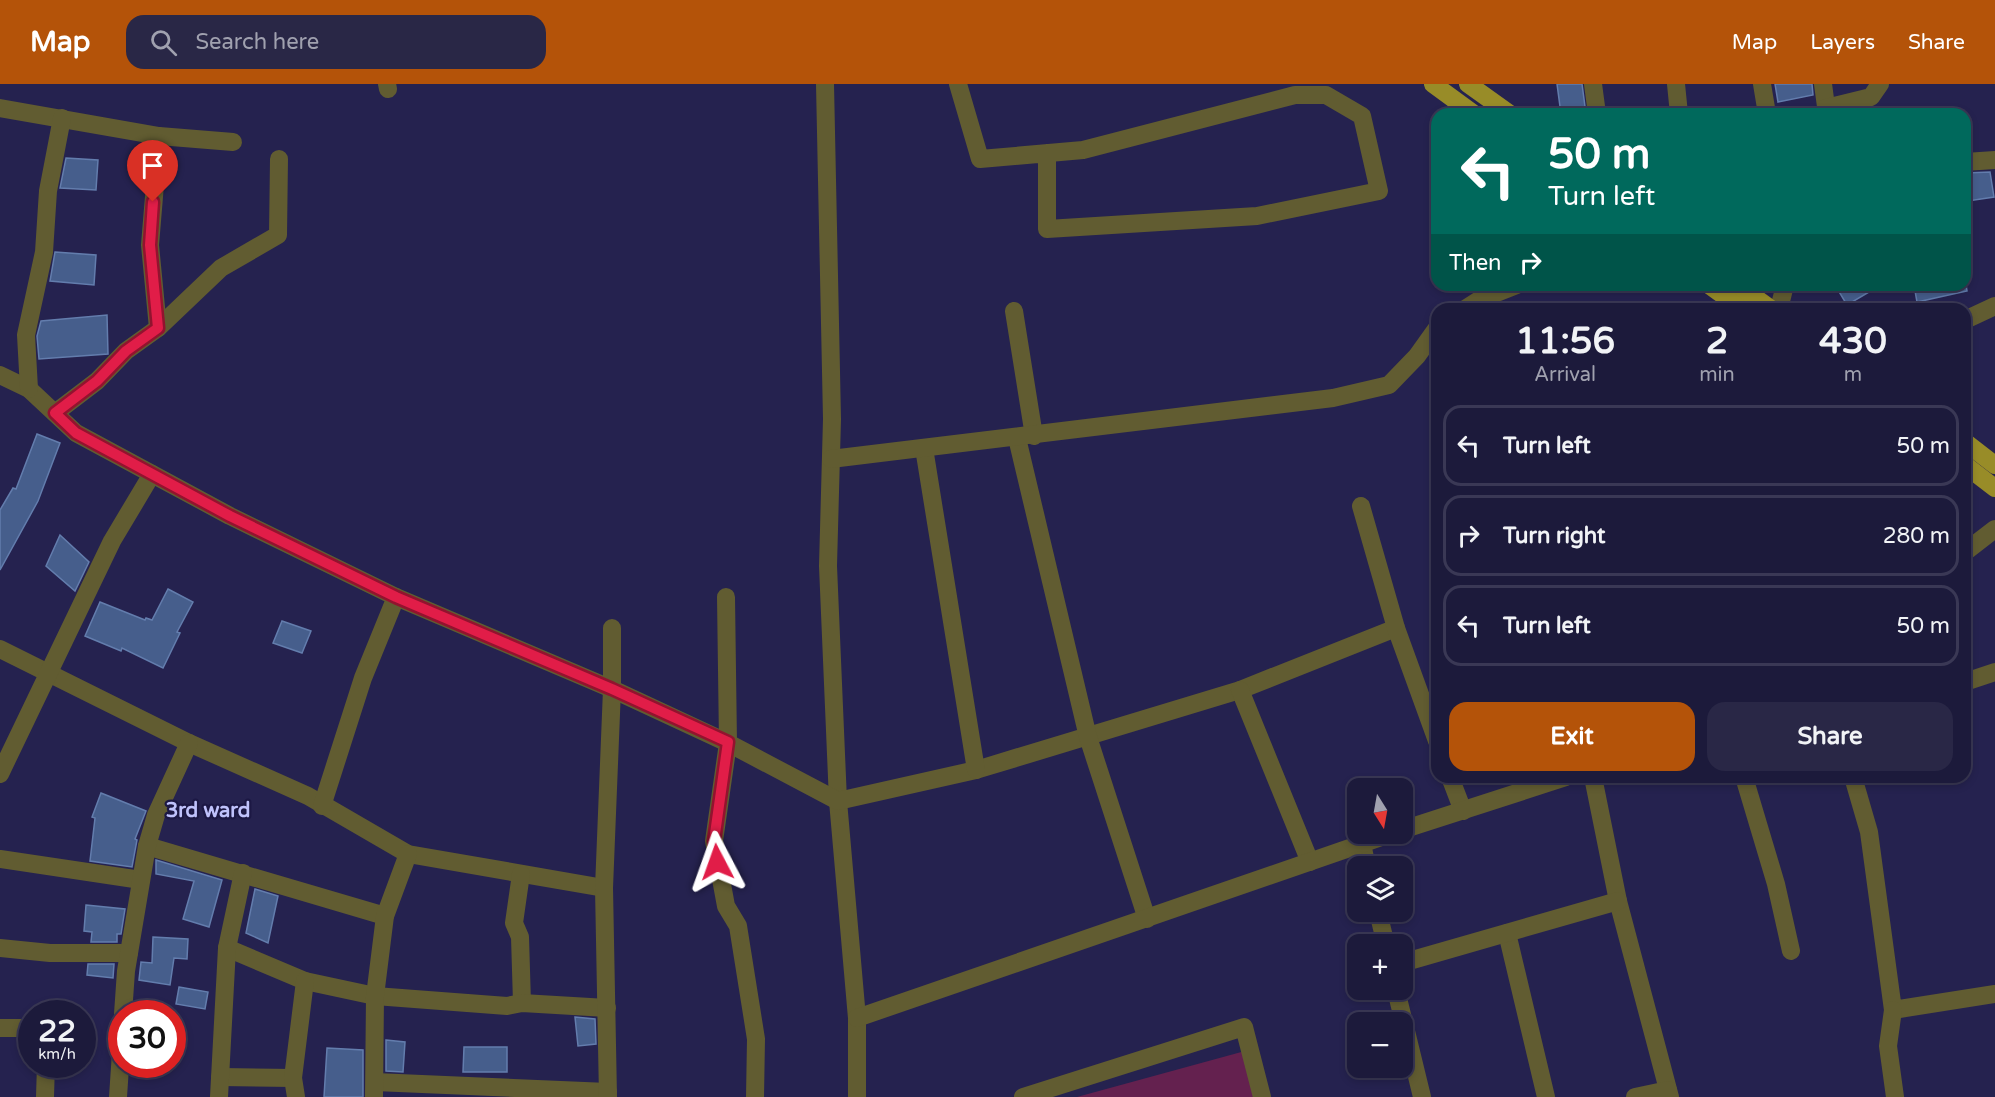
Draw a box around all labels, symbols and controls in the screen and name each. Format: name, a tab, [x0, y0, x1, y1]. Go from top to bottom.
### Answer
search box	[126, 15, 546, 69]
text: Map	[30, 25, 90, 59]
icon: search	[147, 26, 180, 59]
text: Search here	[195, 29, 319, 55]
text: Map	[1732, 30, 1777, 55]
text: Layers	[1810, 30, 1875, 55]
text: Share	[1908, 30, 1965, 55]
text: 50 m	[1548, 129, 1650, 180]
icon: left	[1449, 132, 1527, 210]
pin	[127, 140, 178, 202]
icon: arrive	[136, 149, 169, 182]
text: Turn left	[1548, 180, 1655, 213]
icon: right	[1514, 246, 1547, 279]
text: Then	[1449, 250, 1502, 276]
text: 11:56	[1515, 320, 1615, 363]
text: 2	[1706, 320, 1728, 363]
text: 430	[1819, 320, 1887, 363]
text: Arrival	[1534, 363, 1596, 387]
text: min	[1699, 363, 1735, 387]
text: m	[1844, 363, 1862, 387]
icon: left	[1452, 429, 1485, 462]
text: Turn left	[1503, 433, 1591, 459]
text: 50 m	[1896, 433, 1950, 459]
icon: right	[1452, 519, 1485, 552]
text: Turn right	[1503, 523, 1605, 549]
text: 280 m	[1883, 523, 1950, 549]
icon: left	[1452, 609, 1485, 642]
text: Turn left	[1503, 613, 1591, 639]
text: 50 m	[1896, 613, 1950, 639]
button: Exit	[1449, 702, 1695, 771]
button: Share	[1707, 702, 1953, 771]
north arrow	[1347, 778, 1413, 844]
map controls	[1347, 778, 1413, 1078]
district label: 3rd ward	[166, 799, 250, 823]
position arrow	[685, 830, 749, 894]
button: layers	[1347, 856, 1413, 922]
button: +	[1347, 934, 1413, 1000]
speed limit sign: 30	[108, 1000, 186, 1078]
button: −	[1347, 1012, 1413, 1078]
text: 22	[38, 1013, 76, 1050]
text: km/h	[38, 1045, 76, 1063]

